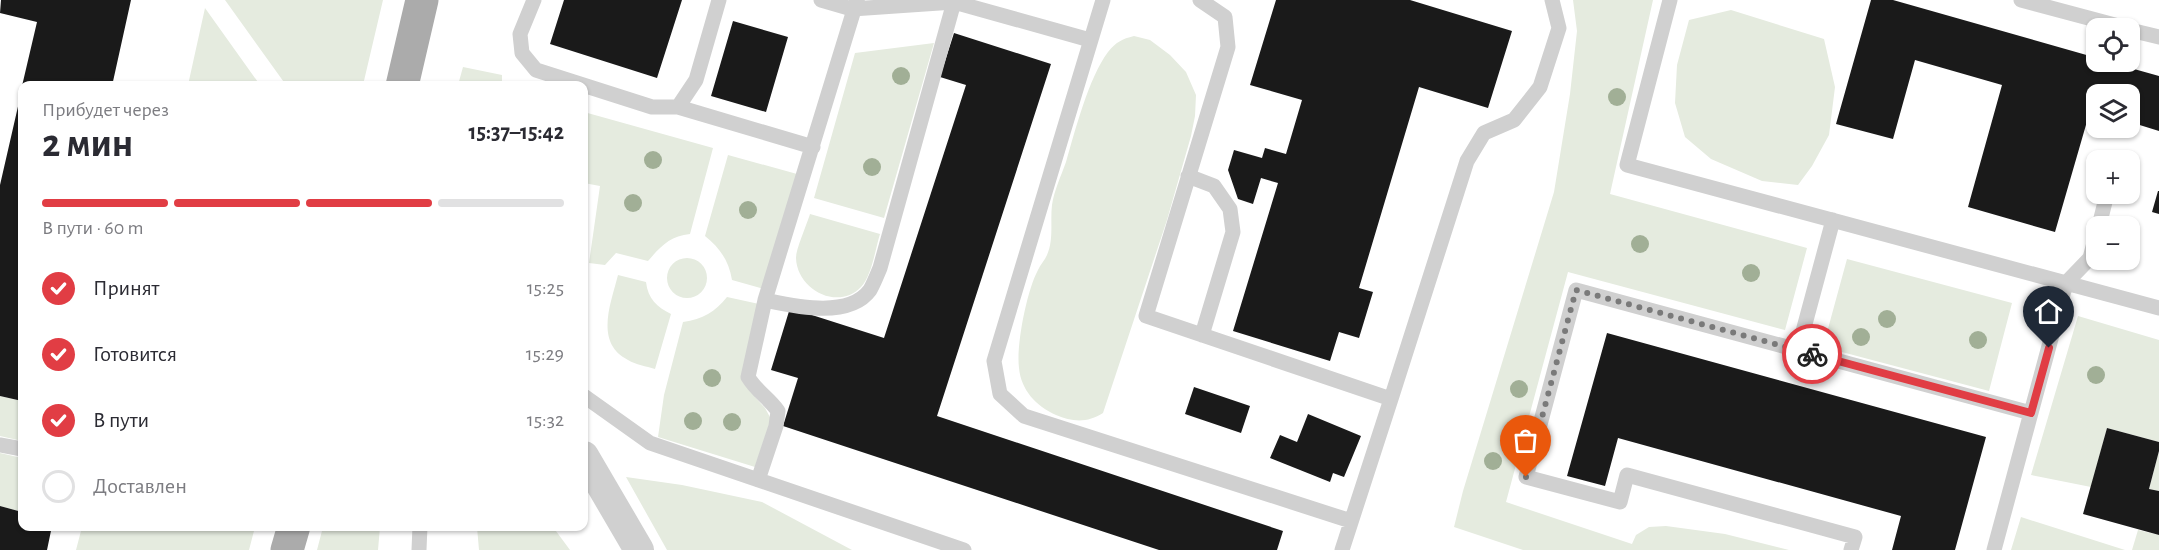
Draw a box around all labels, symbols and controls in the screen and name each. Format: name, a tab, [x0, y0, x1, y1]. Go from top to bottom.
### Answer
map controls	[2086, 18, 2140, 270]
button: locate	[2086, 18, 2140, 72]
button: layers	[2086, 84, 2140, 138]
text: Прибудет через	[42, 100, 169, 120]
text: 15:37–15:42	[469, 121, 564, 143]
text: 2 мин	[42, 125, 133, 164]
button: +	[2086, 150, 2140, 204]
button: −	[2086, 216, 2140, 270]
text: В пути · 60 m	[42, 218, 144, 238]
icon: check	[42, 272, 75, 305]
text: Принят	[93, 277, 159, 299]
text: 15:25	[527, 278, 564, 298]
pin	[2023, 286, 2074, 348]
icon: home	[2032, 295, 2065, 328]
courier	[1782, 324, 1842, 384]
icon: check	[42, 338, 75, 371]
icon: bike	[1796, 338, 1829, 371]
text: Готовится	[93, 343, 177, 365]
text: 15:29	[526, 344, 564, 364]
icon: check	[42, 404, 75, 437]
text: В пути	[93, 409, 149, 431]
text: 15:32	[527, 410, 564, 430]
pin	[1500, 415, 1551, 477]
icon: bag	[1509, 424, 1542, 457]
text: Доставлен	[93, 475, 187, 497]

